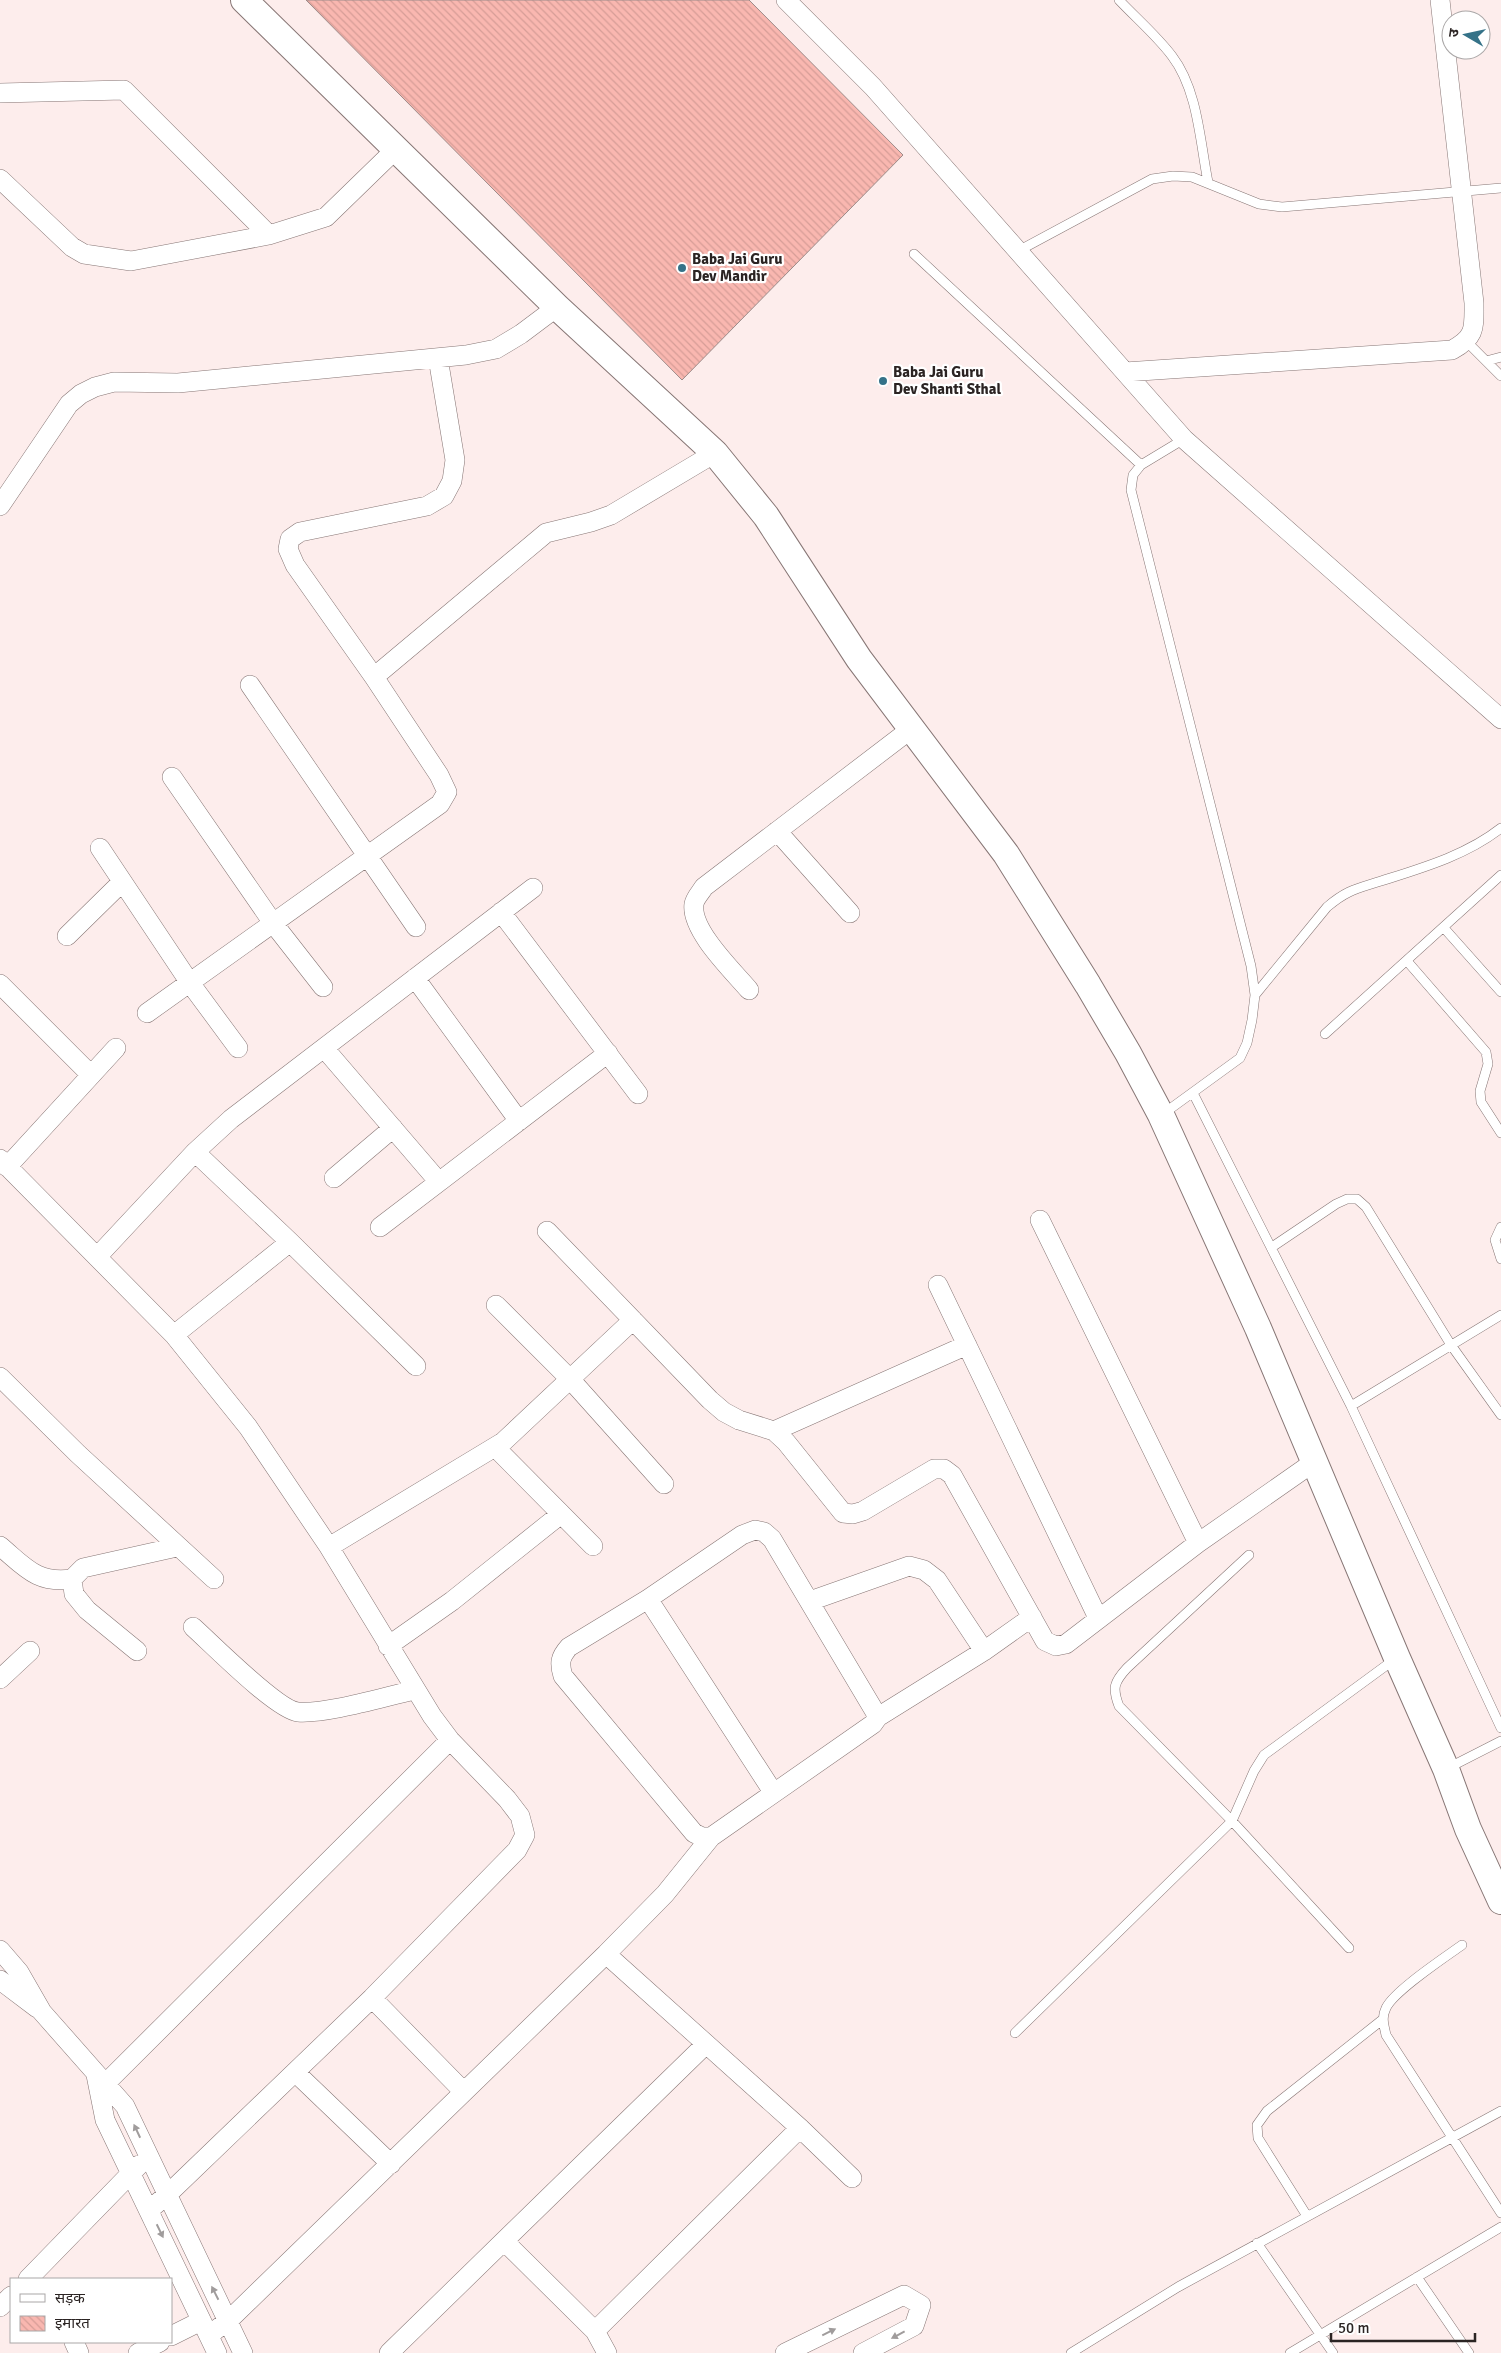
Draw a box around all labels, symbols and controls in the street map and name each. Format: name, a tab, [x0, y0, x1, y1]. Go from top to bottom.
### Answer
north arrow	[1441, 10, 1491, 60]
text: उ	[1445, 27, 1463, 38]
place label: Baba Jai Guru Dev Mandir	[692, 250, 782, 285]
marker: Baba Jai Guru Dev Mandir	[676, 262, 688, 274]
place label: Baba Jai Guru Dev Shanti Sthal	[893, 363, 1001, 398]
marker: Baba Jai Guru Dev Shanti Sthal	[877, 375, 889, 387]
one-way arrow	[132, 2124, 140, 2138]
one-way arrow	[156, 2224, 164, 2238]
legend	[10, 2278, 172, 2343]
one-way arrow	[211, 2286, 219, 2300]
text: सड़क	[55, 2289, 85, 2307]
scale bar	[1331, 2310, 1475, 2342]
text: इमारत	[55, 2314, 90, 2332]
text: 50 m	[1338, 2319, 1369, 2337]
one-way arrow	[821, 2328, 836, 2336]
one-way arrow	[891, 2331, 906, 2339]

